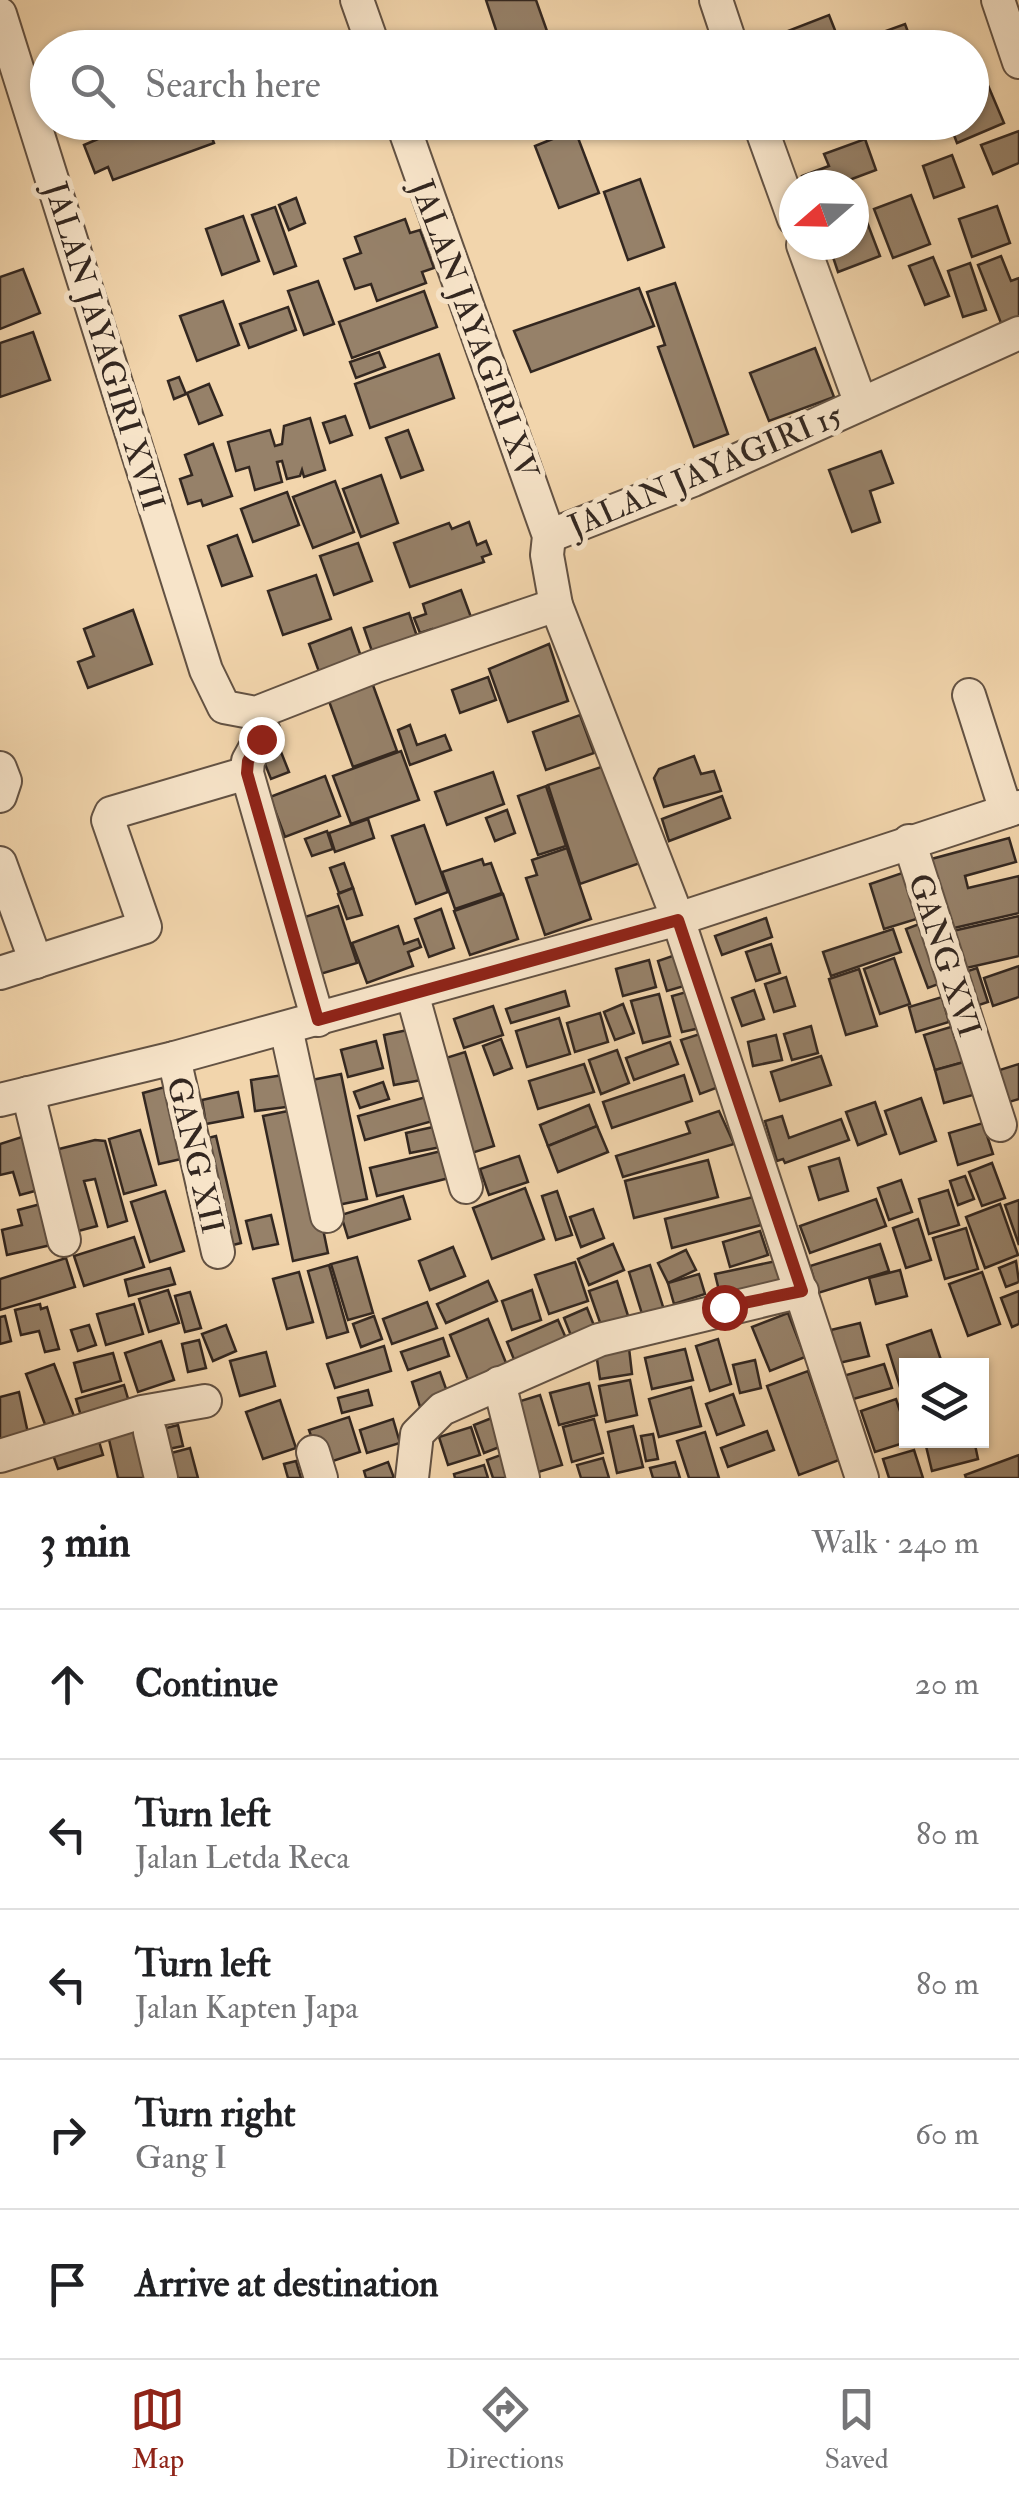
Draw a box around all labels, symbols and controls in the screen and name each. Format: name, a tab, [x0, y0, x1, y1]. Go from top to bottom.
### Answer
search box	[30, 30, 989, 140]
icon: search	[65, 58, 120, 113]
text: Search here	[145, 61, 321, 109]
north arrow	[779, 170, 869, 260]
street label: JALAN JAYAGIRI XV	[401, 173, 547, 486]
street label: JALAN JAYAGIRI XVII	[35, 176, 173, 515]
street label: JALAN JAYAGIRI 15	[562, 395, 848, 547]
route end	[239, 717, 285, 763]
street label: GANG XVI	[899, 869, 989, 1042]
street label: GANG XII	[158, 1073, 232, 1238]
route start	[702, 1285, 748, 1331]
map controls	[899, 1358, 989, 1448]
button: layers	[899, 1358, 989, 1448]
text: 3 min	[40, 1517, 130, 1569]
text: Walk · 240 m	[811, 1523, 979, 1563]
icon: ahead	[40, 1657, 95, 1712]
text: Continue	[135, 1660, 278, 1708]
text: 20 m	[915, 1664, 979, 1704]
text: Turn left	[135, 1790, 271, 1838]
icon: left	[40, 1807, 95, 1862]
text: 80 m	[916, 1814, 979, 1854]
text: Jalan Letda Reca	[135, 1838, 350, 1878]
text: Turn left	[135, 1940, 271, 1988]
icon: left	[40, 1957, 95, 2012]
text: 80 m	[916, 1964, 979, 2004]
text: Jalan Kapten Japa	[135, 1988, 358, 2028]
text: Turn right	[135, 2090, 296, 2138]
icon: right	[40, 2107, 95, 2162]
text: 60 m	[915, 2114, 979, 2154]
text: Gang I	[135, 2138, 227, 2178]
icon: arrive	[40, 2257, 95, 2312]
text: Arrive at destination	[135, 2260, 439, 2308]
tab: Map	[130, 2382, 185, 2477]
tab: Directions	[446, 2382, 564, 2477]
tab: Saved	[825, 2382, 889, 2477]

